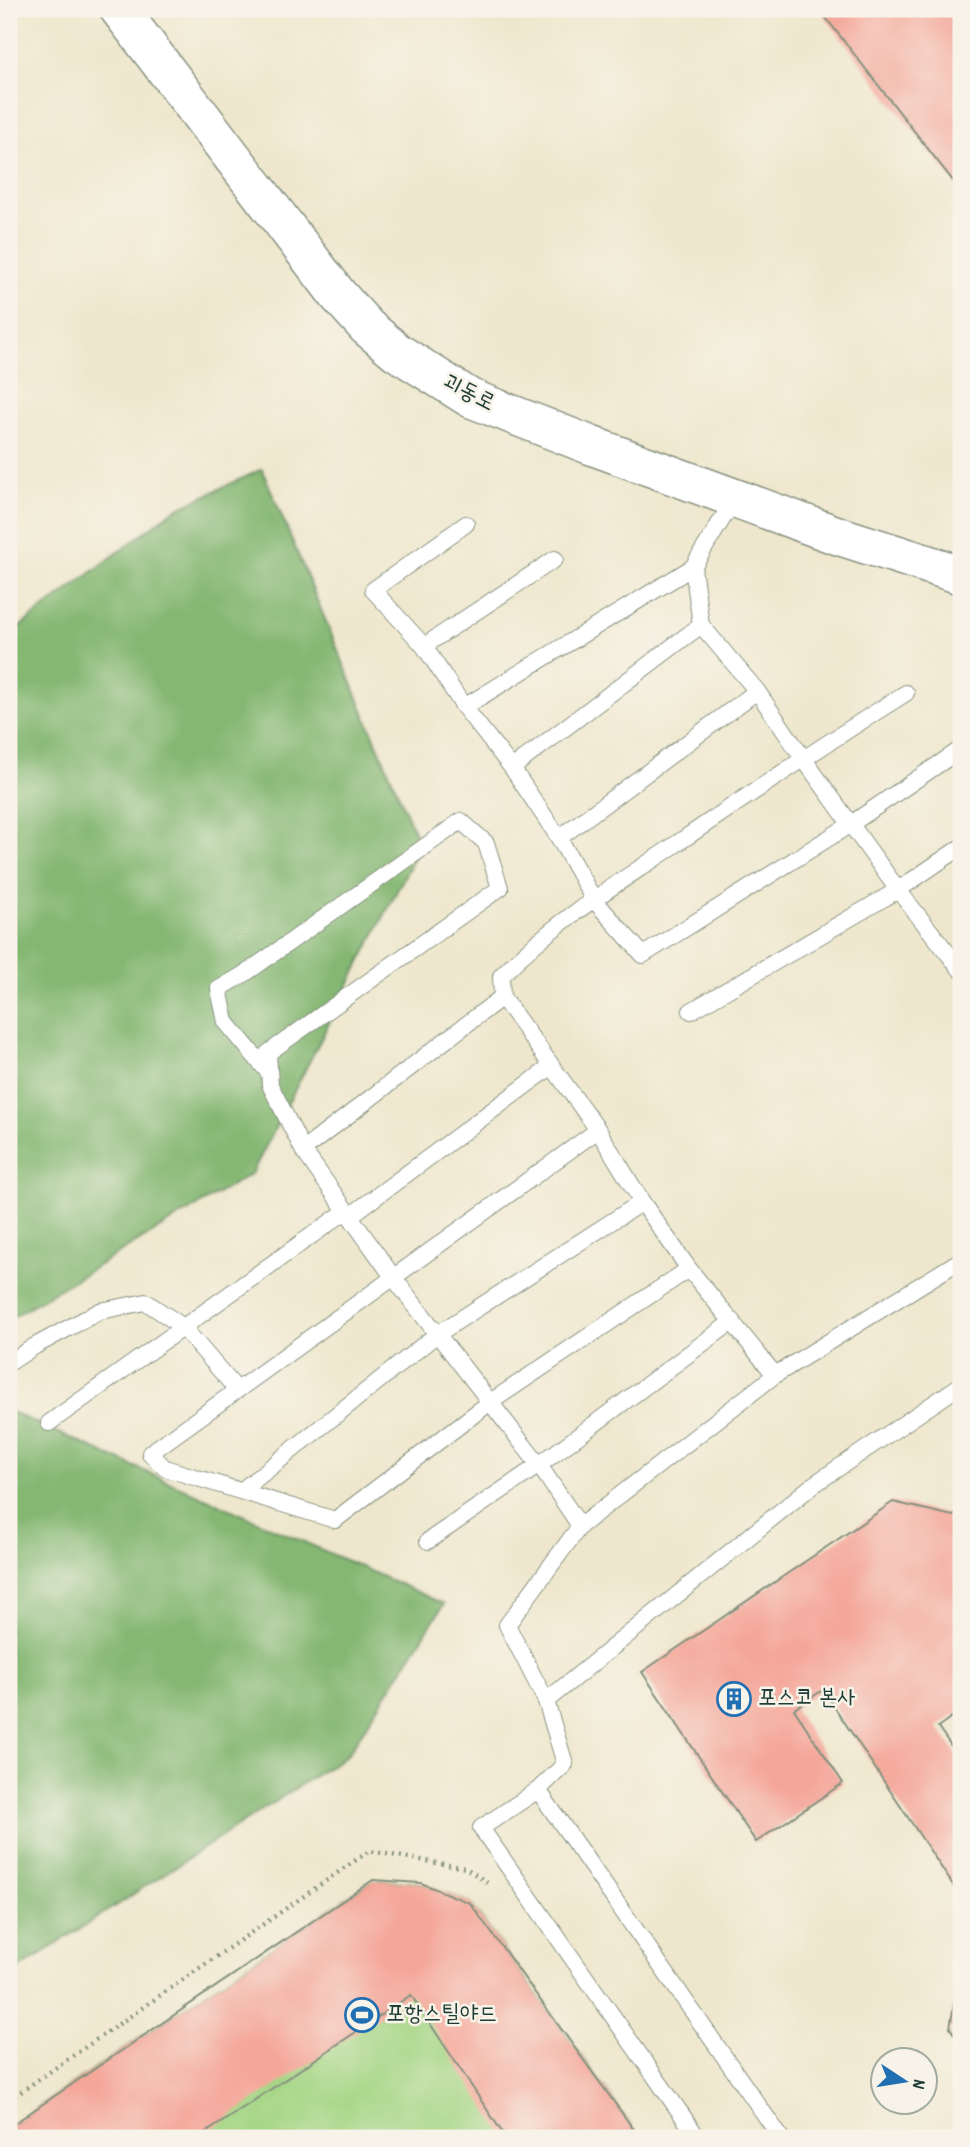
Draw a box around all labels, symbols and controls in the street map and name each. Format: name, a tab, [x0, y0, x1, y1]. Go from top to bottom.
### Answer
street label: 괴동로	[436, 367, 500, 421]
building icon: 포스코 본사	[715, 1680, 753, 1718]
place label: 포스코 본사	[758, 1683, 856, 1716]
sports icon: 포항스틸야드	[343, 1996, 381, 2034]
place label: 포항스틸야드	[386, 1999, 497, 2032]
north arrow	[869, 2046, 939, 2116]
text: N	[903, 2076, 931, 2091]

